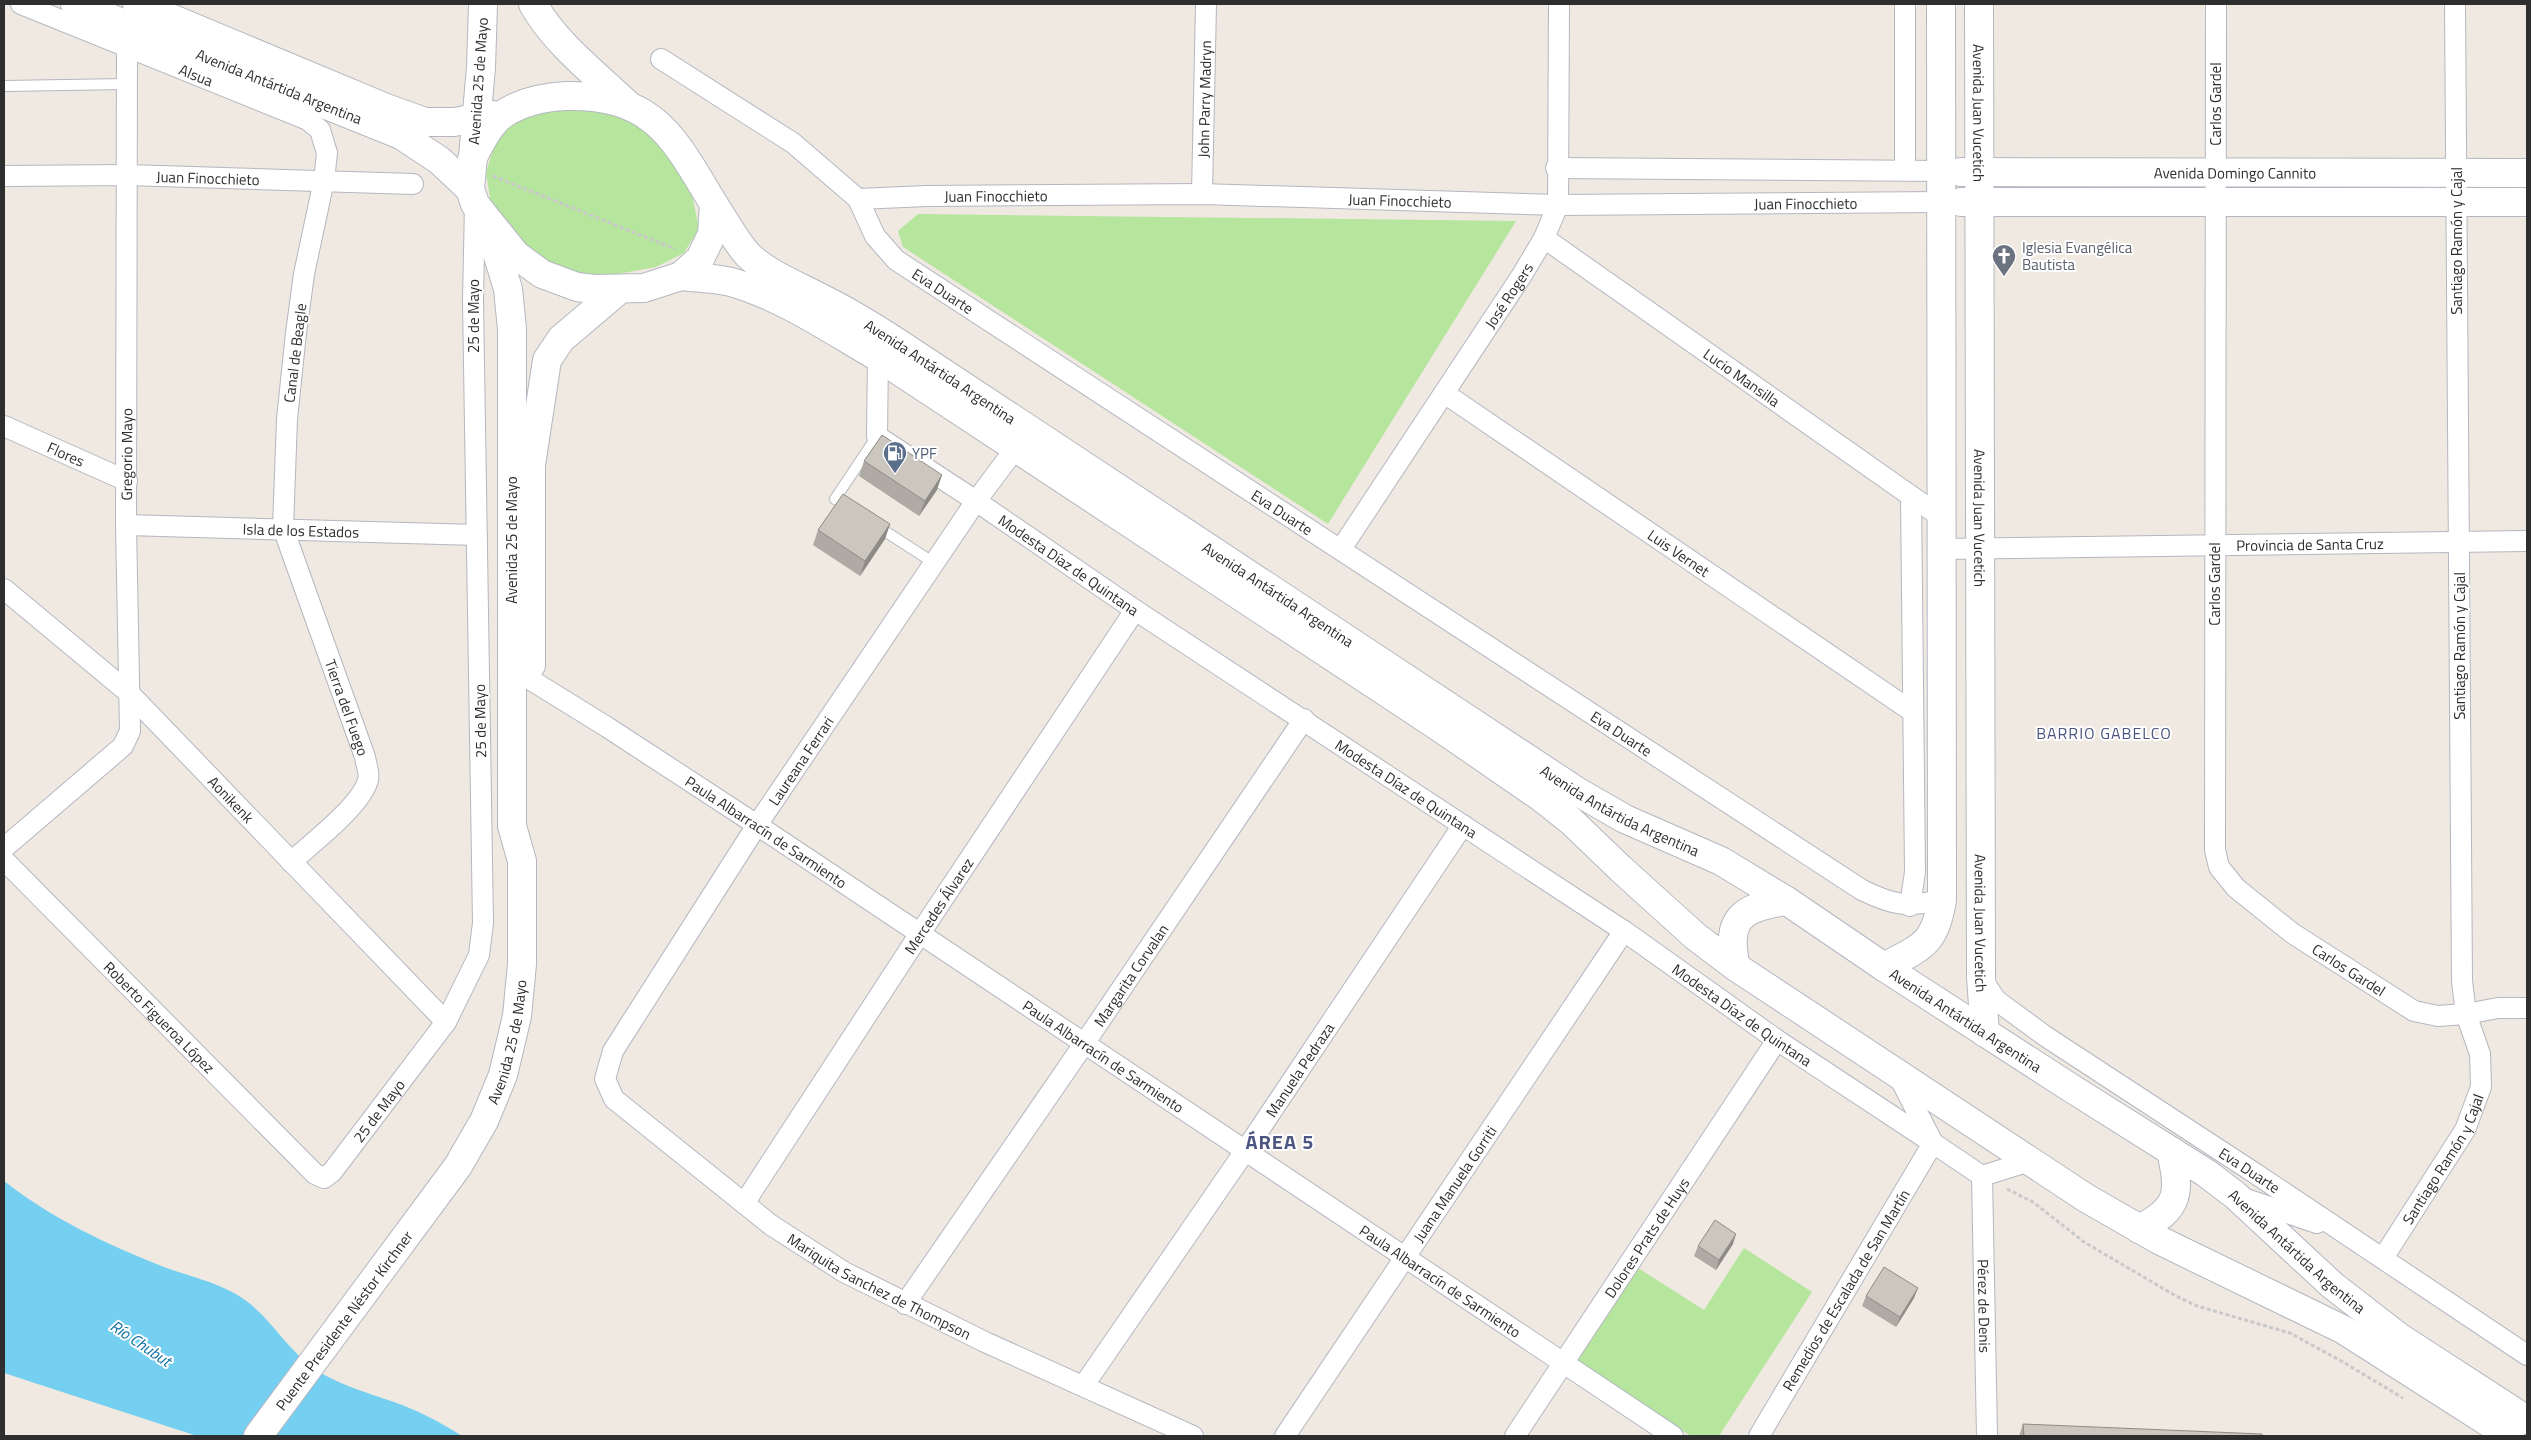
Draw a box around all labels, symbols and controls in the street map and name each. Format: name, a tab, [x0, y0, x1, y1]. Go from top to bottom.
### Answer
street label: Avenida 25 de Mayo	[462, 17, 494, 145]
street label: John Parry Madryn	[1191, 40, 1217, 158]
street label: Avenida Antártida Argentina	[193, 42, 366, 130]
street label: Avenida Juan Vucetich	[1968, 44, 1991, 182]
street label: Alsua	[176, 58, 217, 92]
street label: Carlos Gardel	[2204, 62, 2227, 146]
street label: Avenida Domingo Cannito	[2154, 161, 2316, 184]
street label: Juan Finocchieto	[156, 164, 260, 191]
street label: Santiago Ramón y Cajal	[2445, 167, 2468, 315]
street label: Juan Finocchieto	[944, 184, 1048, 207]
street label: Juan Finocchieto	[1348, 187, 1452, 213]
street label: Juan Finocchieto	[1754, 191, 1858, 215]
place label: Iglesia Evangélica Bautista	[2022, 236, 2133, 276]
church icon: Iglesia Evangélica Bautista	[1991, 243, 2017, 277]
street label: José Rogers	[1478, 258, 1538, 333]
street label: Eva Duarte	[908, 262, 978, 319]
street label: 25 de Mayo	[462, 279, 485, 353]
street label: Canal de Beagle	[277, 302, 313, 404]
street label: Avenida Antártida Argentina	[860, 313, 1021, 430]
street label: Lucio Mansilla	[1699, 342, 1785, 412]
street label: Gregorio Mayo	[115, 408, 138, 501]
street label: Flores	[44, 435, 89, 472]
fuel station icon: YPF	[882, 440, 908, 474]
place label: YPF	[912, 442, 937, 465]
street label: Avenida Juan Vucetich	[1968, 449, 1992, 587]
street label: Avenida 25 de Mayo	[500, 476, 523, 604]
street label: Eva Duarte	[1247, 483, 1318, 540]
street label: Modesta Díaz de Quintana	[994, 508, 1144, 621]
street label: Isla de los Estados	[242, 517, 359, 543]
street label: Luis Vernet	[1643, 523, 1715, 582]
street label: Provincia de Santa Cruz	[2236, 531, 2384, 556]
street label: Avenida Antártida Argentina	[1198, 536, 1359, 653]
street label: Carlos Gardel	[2203, 542, 2226, 626]
street label: Santiago Ramón y Cajal	[2448, 572, 2471, 720]
street label: Tierra del Fuego	[319, 656, 375, 759]
street label: 25 de Mayo	[468, 684, 492, 758]
street label: Eva Duarte	[1586, 705, 1657, 762]
street label: Laureana Ferrari	[763, 712, 839, 810]
district label: BARRIO GABELCO	[2036, 721, 2172, 745]
street label: Modesta Díaz de Quintana	[1331, 733, 1483, 844]
street label: Avenida Antártida Argentina	[1536, 759, 1704, 862]
street label: Aonikenk	[203, 770, 260, 828]
street label: Paula Albarracín de Sarmiento	[681, 770, 852, 894]
street label: Mercedes Álvarez	[898, 853, 979, 958]
street label: Avenida Juan Vucetich	[1969, 854, 1994, 993]
street label: Margarita Corvalan	[1088, 919, 1174, 1031]
street label: Carlos Gardel	[2308, 937, 2390, 1002]
street label: Roberto Figueroa López	[99, 956, 221, 1078]
street label: Modesta Díaz de Quintana	[1668, 957, 1817, 1072]
street label: Avenida Antártida Argentina	[1885, 962, 2047, 1078]
street label: Avenida 25 de Mayo	[481, 979, 532, 1108]
street label: Paula Albarracín de Sarmiento	[1018, 994, 1189, 1118]
street label: Manuela Pedraza	[1259, 1017, 1340, 1121]
street label: 25 de Mayo	[347, 1074, 410, 1147]
street label: Santiago Ramón y Cajal	[2396, 1090, 2489, 1229]
street label: Juana Manuela Gorriti	[1407, 1121, 1502, 1247]
district label: ÁREA 5	[1245, 1126, 1315, 1157]
street label: Eva Duarte	[2214, 1141, 2285, 1199]
street label: Dolores Prats de Huys	[1598, 1173, 1695, 1302]
street label: Avenida Antártida Argentina	[2224, 1183, 2371, 1319]
street label: Remedios de Escalada de San Martín	[1776, 1185, 1916, 1395]
street label: Paula Albarracín de Sarmiento	[1355, 1219, 1526, 1343]
street label: Puente Presidente Néstor Kirchner	[269, 1226, 418, 1415]
street label: Mariquita Sanchez de Thompson	[783, 1227, 975, 1345]
street label: Pérez de Denis	[1972, 1259, 1997, 1353]
water label: Río Chubut	[106, 1314, 178, 1373]

